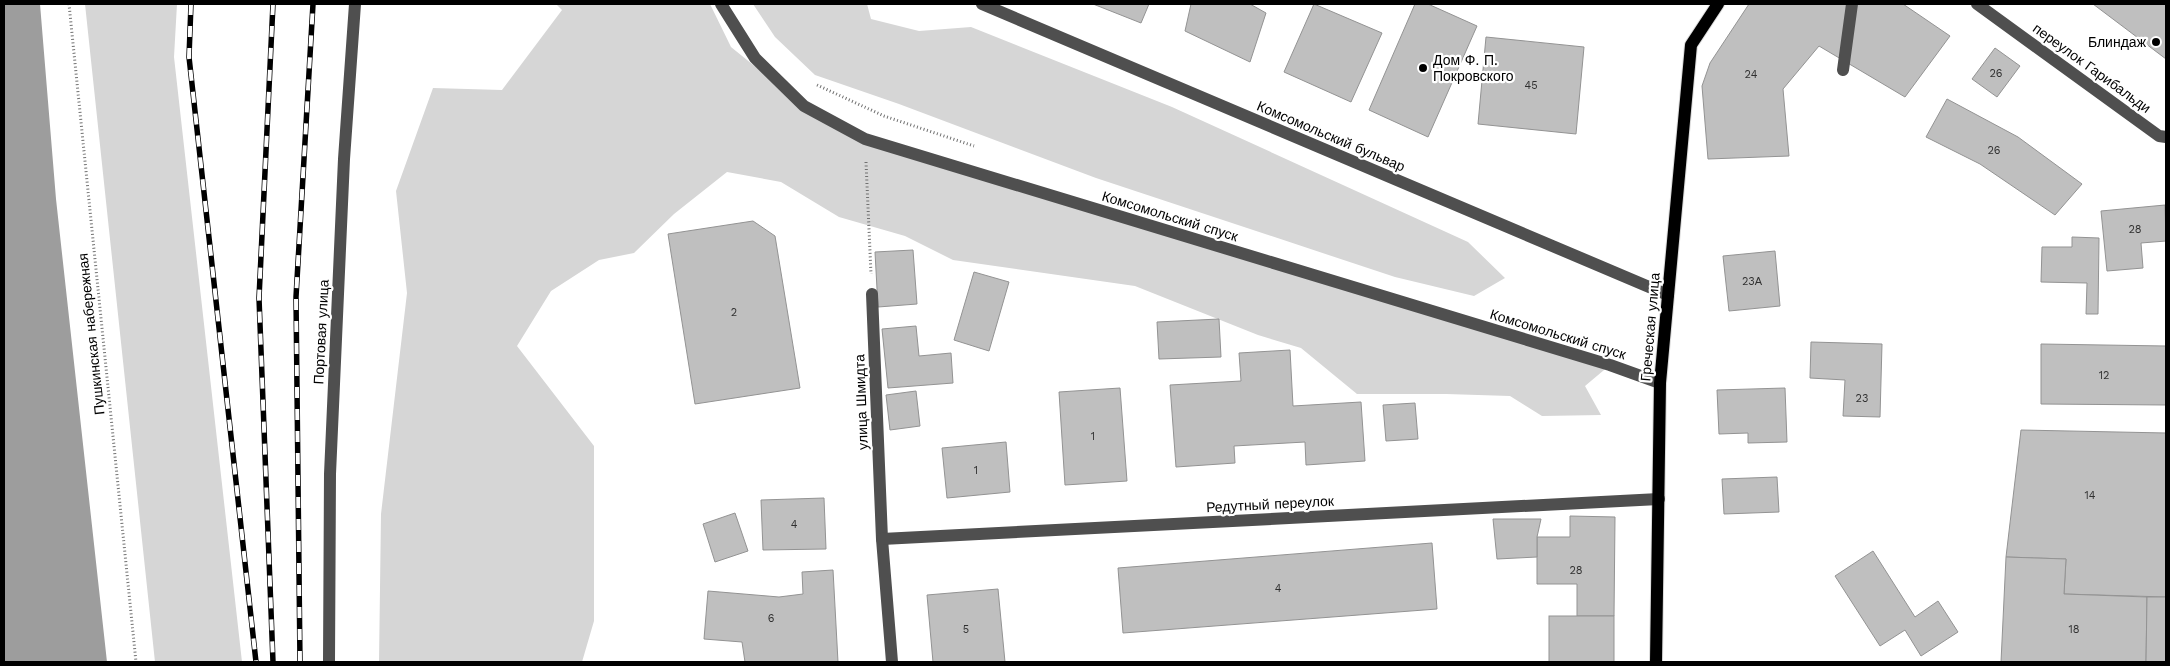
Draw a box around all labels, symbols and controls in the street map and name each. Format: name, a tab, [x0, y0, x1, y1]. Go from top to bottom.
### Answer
street label: переулок Гарибальди	[2030, 20, 2154, 116]
place label: Блиндаж	[2088, 34, 2147, 50]
marker: Блиндаж	[2150, 36, 2162, 48]
place label: Дом Ф. П. Покровского	[1433, 52, 1514, 84]
marker: Дом Ф. П. Покровского	[1417, 62, 1429, 74]
house number: 26	[1989, 67, 2003, 80]
house number: 24	[1745, 68, 1758, 81]
house number: 45	[1524, 79, 1538, 92]
street label: Комсомольский бульвар	[1255, 98, 1408, 175]
house number: 26	[1987, 144, 2001, 157]
street label: Комсомольский спуск	[1100, 188, 1241, 245]
house number: 28	[2128, 223, 2142, 236]
street label: Пушкинская набережная	[75, 252, 107, 416]
street label: Греческая улица	[1637, 272, 1663, 382]
house number: 23А	[1742, 275, 1763, 288]
street label: Портовая улица	[310, 279, 332, 385]
house number: 2	[731, 306, 737, 319]
street label: Комсомольский спуск	[1488, 306, 1629, 363]
street label: улица Шмидта	[851, 354, 871, 450]
house number: 12	[2099, 369, 2109, 382]
house number: 23	[1856, 392, 1868, 405]
house number: 1	[1091, 430, 1095, 443]
house number: 1	[974, 464, 978, 477]
house number: 14	[2084, 489, 2096, 502]
street label: Редутный переулок	[1206, 493, 1335, 515]
house number: 4	[791, 518, 798, 531]
house number: 28	[1569, 564, 1583, 577]
house number: 4	[1275, 582, 1282, 595]
house number: 6	[768, 612, 775, 625]
house number: 5	[963, 623, 969, 636]
house number: 18	[2068, 623, 2080, 636]

